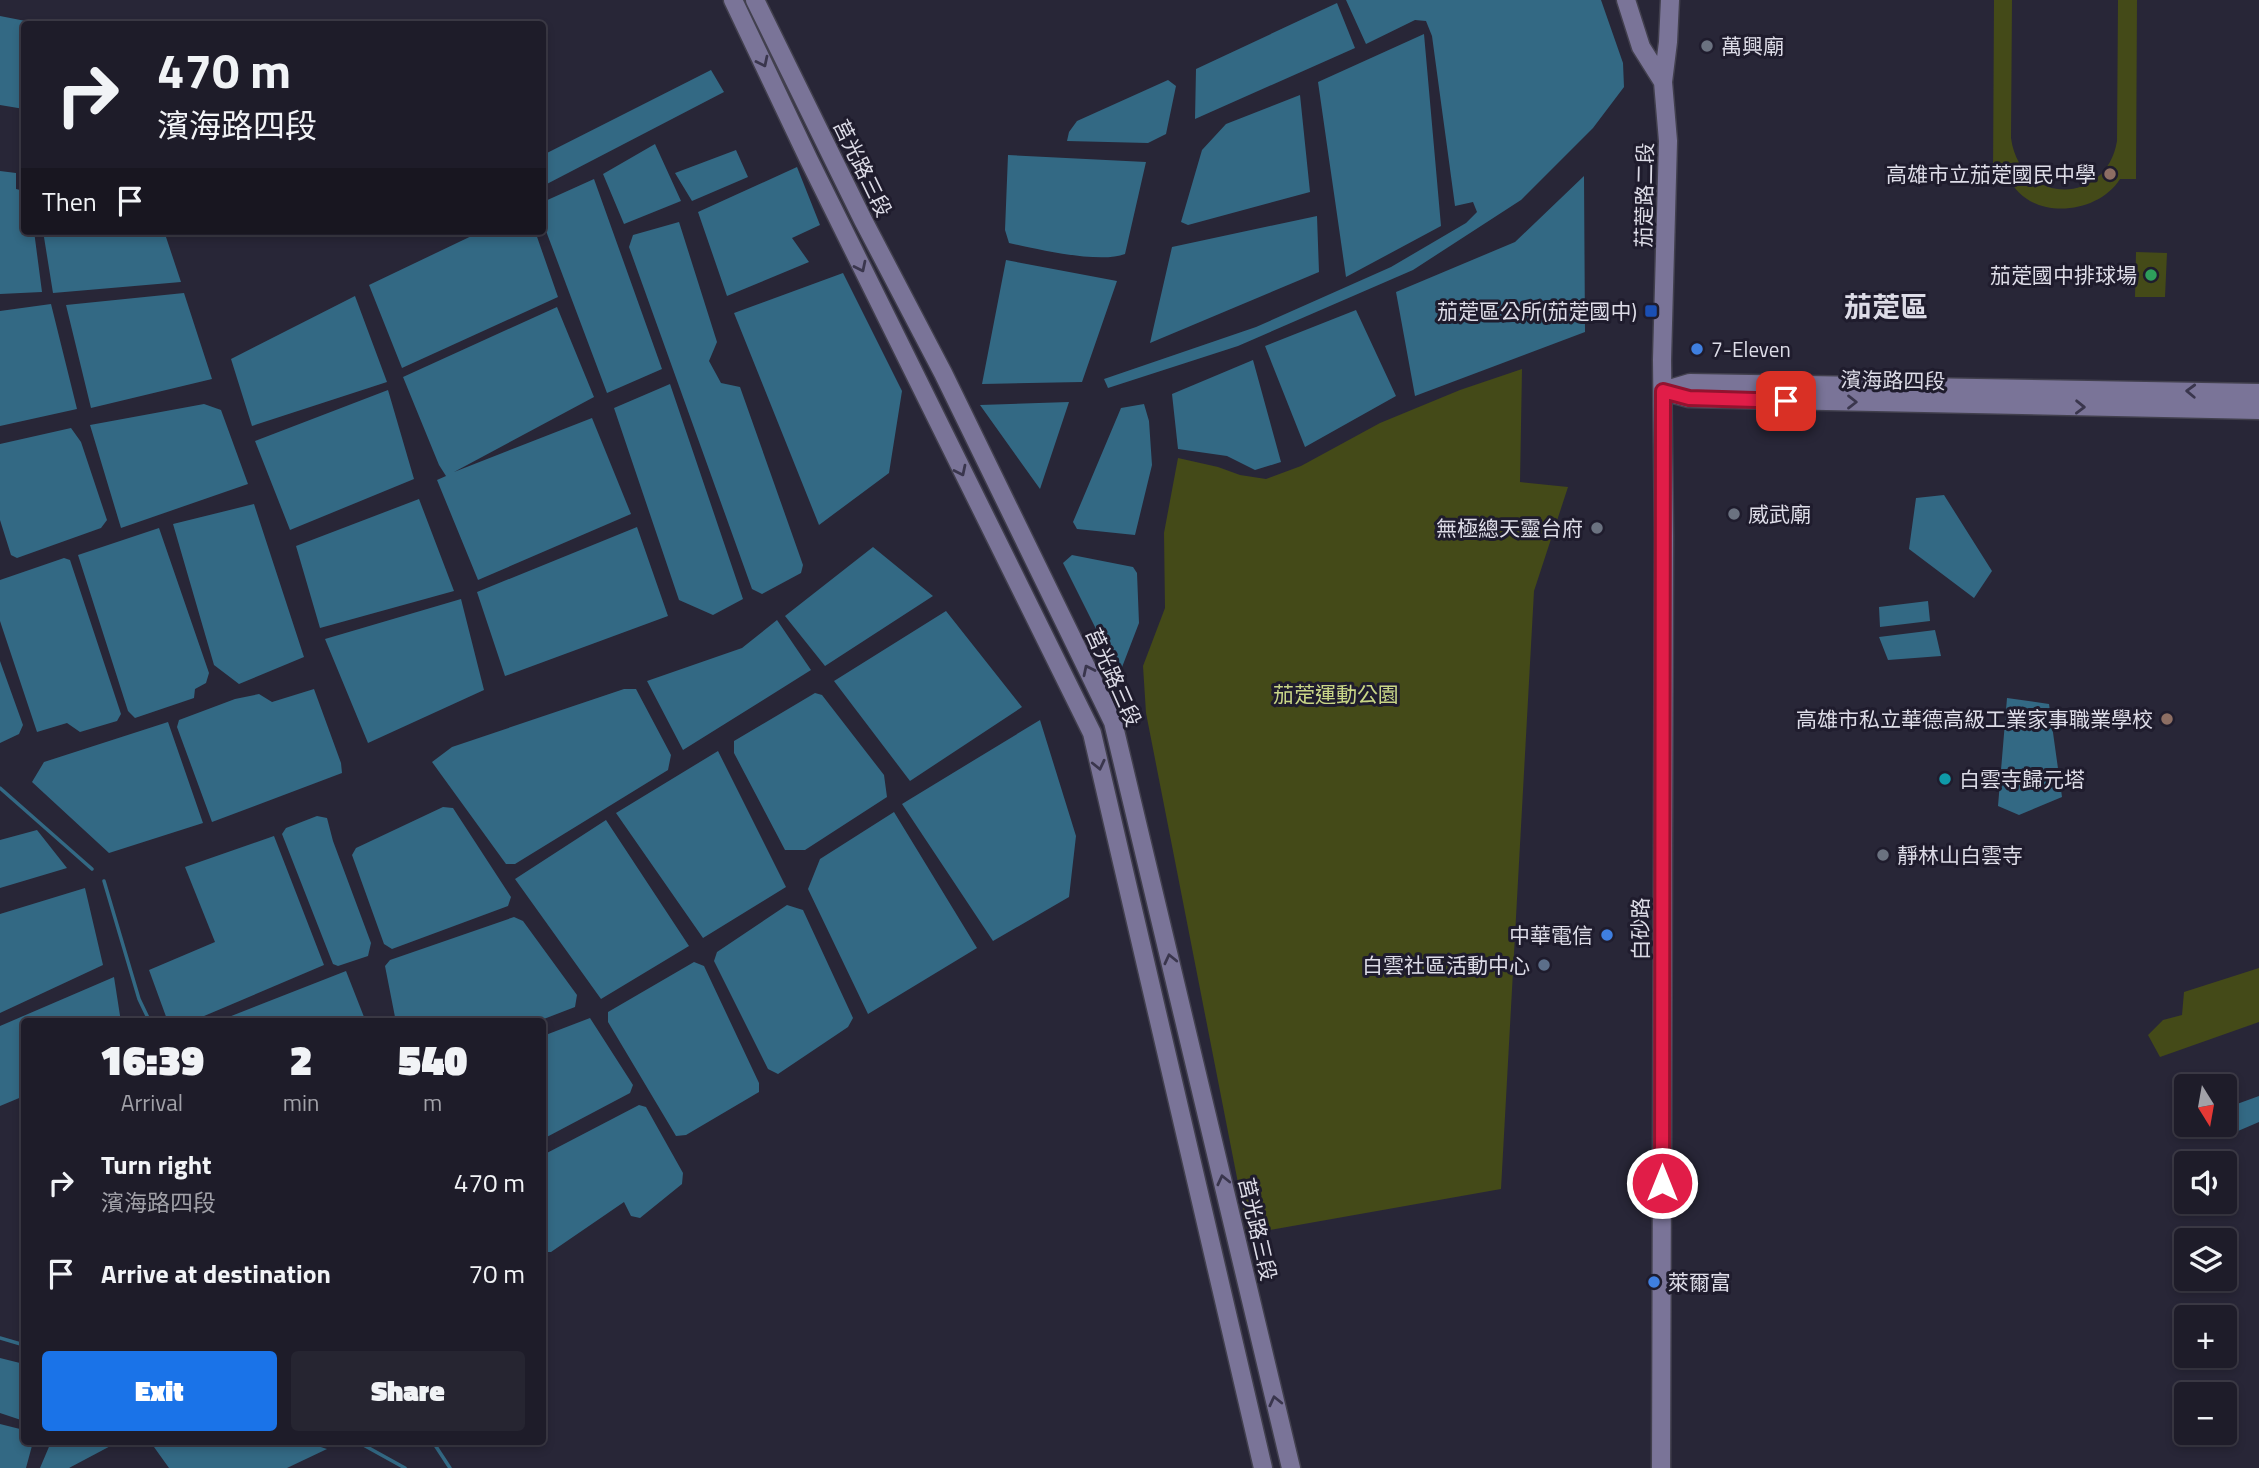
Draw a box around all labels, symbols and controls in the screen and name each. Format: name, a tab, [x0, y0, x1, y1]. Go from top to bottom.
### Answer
place label: 萬興廟	[1721, 30, 1784, 62]
text: 470 m	[157, 32, 291, 107]
marker: 萬興廟	[1699, 38, 1715, 54]
icon: right	[42, 49, 133, 140]
one-way arrow	[755, 54, 769, 67]
text: 濱海路四段	[157, 101, 317, 149]
street label: 莒光路三段	[826, 114, 900, 222]
street label: 茄萣路二段	[1627, 142, 1661, 248]
place label: 高雄市立茄萣國民中學	[1886, 158, 2096, 190]
marker: 高雄市立茄萣國民中學	[2102, 166, 2118, 182]
text: Then	[42, 182, 97, 221]
icon: arrive	[111, 182, 149, 220]
place label: 茄萣國中排球場	[1990, 259, 2137, 291]
one-way arrow	[853, 260, 867, 272]
marker: 茄萣國中排球場	[2143, 267, 2159, 283]
district label: 茄萣區	[1844, 285, 1928, 328]
place label: 茄萣區公所(茄萣國中)	[1437, 295, 1637, 327]
marker: 茄萣區公所(茄萣國中)	[1643, 303, 1659, 319]
place label: 7-Eleven	[1711, 333, 1791, 365]
marker: 7-Eleven	[1689, 341, 1705, 357]
street label: 濱海路四段	[1840, 363, 1946, 397]
pin	[1756, 371, 1816, 431]
icon: arrive	[1767, 382, 1805, 420]
one-way arrow	[2185, 383, 2196, 399]
one-way arrow	[1847, 395, 1858, 410]
one-way arrow	[2075, 399, 2086, 414]
one-way arrow	[953, 464, 967, 476]
place label: 威武廟	[1748, 498, 1811, 530]
marker: 威武廟	[1726, 506, 1742, 522]
place label: 無極總天靈台府	[1436, 512, 1583, 544]
marker: 無極總天靈台府	[1589, 520, 1605, 536]
street label: 莒光路三段	[1078, 623, 1150, 731]
one-way arrow	[1082, 665, 1096, 677]
park label: 茄萣運動公園	[1273, 678, 1399, 710]
place label: 高雄市私立華德高級工業家事職業學校	[1796, 703, 2153, 735]
marker: 高雄市私立華德高級工業家事職業學校	[2159, 711, 2175, 727]
one-way arrow	[1091, 759, 1105, 771]
place label: 白雲寺歸元塔	[1959, 763, 2085, 795]
marker: 白雲寺歸元塔	[1937, 771, 1953, 787]
place label: 靜林山白雲寺	[1897, 839, 2023, 871]
marker: 靜林山白雲寺	[1875, 847, 1891, 863]
street label: 白砂路	[1624, 898, 1656, 961]
place label: 中華電信	[1509, 919, 1593, 951]
marker: 中華電信	[1599, 927, 1615, 943]
place label: 白雲社區活動中心	[1362, 949, 1530, 981]
one-way arrow	[1164, 953, 1178, 965]
marker: 白雲社區活動中心	[1536, 957, 1552, 973]
text: 16:39	[100, 1027, 204, 1091]
text: 2	[290, 1027, 313, 1091]
text: 540	[398, 1027, 467, 1091]
north arrow	[2174, 1074, 2236, 1138]
map controls	[2174, 1074, 2237, 1445]
text: Arrival	[121, 1085, 183, 1120]
text: min	[283, 1085, 319, 1120]
text: m	[423, 1085, 442, 1120]
text: Turn right	[101, 1145, 212, 1184]
position arrow	[1625, 1146, 1699, 1220]
button: sound	[2174, 1151, 2237, 1214]
text: 470 m	[454, 1163, 525, 1202]
icon: right	[42, 1164, 80, 1202]
one-way arrow	[1216, 1174, 1231, 1186]
street label: 莒光路三段	[1231, 1174, 1285, 1284]
text: 濱海路四段	[101, 1185, 216, 1220]
button: layers	[2174, 1228, 2237, 1291]
text: Arrive at destination	[101, 1254, 331, 1293]
text: 70 m	[468, 1254, 525, 1293]
icon: arrive	[42, 1255, 80, 1293]
place label: 萊爾富	[1668, 1266, 1731, 1298]
marker: 萊爾富	[1646, 1274, 1662, 1290]
button: +	[2174, 1305, 2237, 1368]
button: Exit	[42, 1351, 277, 1431]
button: Share	[291, 1351, 525, 1431]
button: −	[2174, 1382, 2237, 1445]
one-way arrow	[1269, 1396, 1284, 1408]

